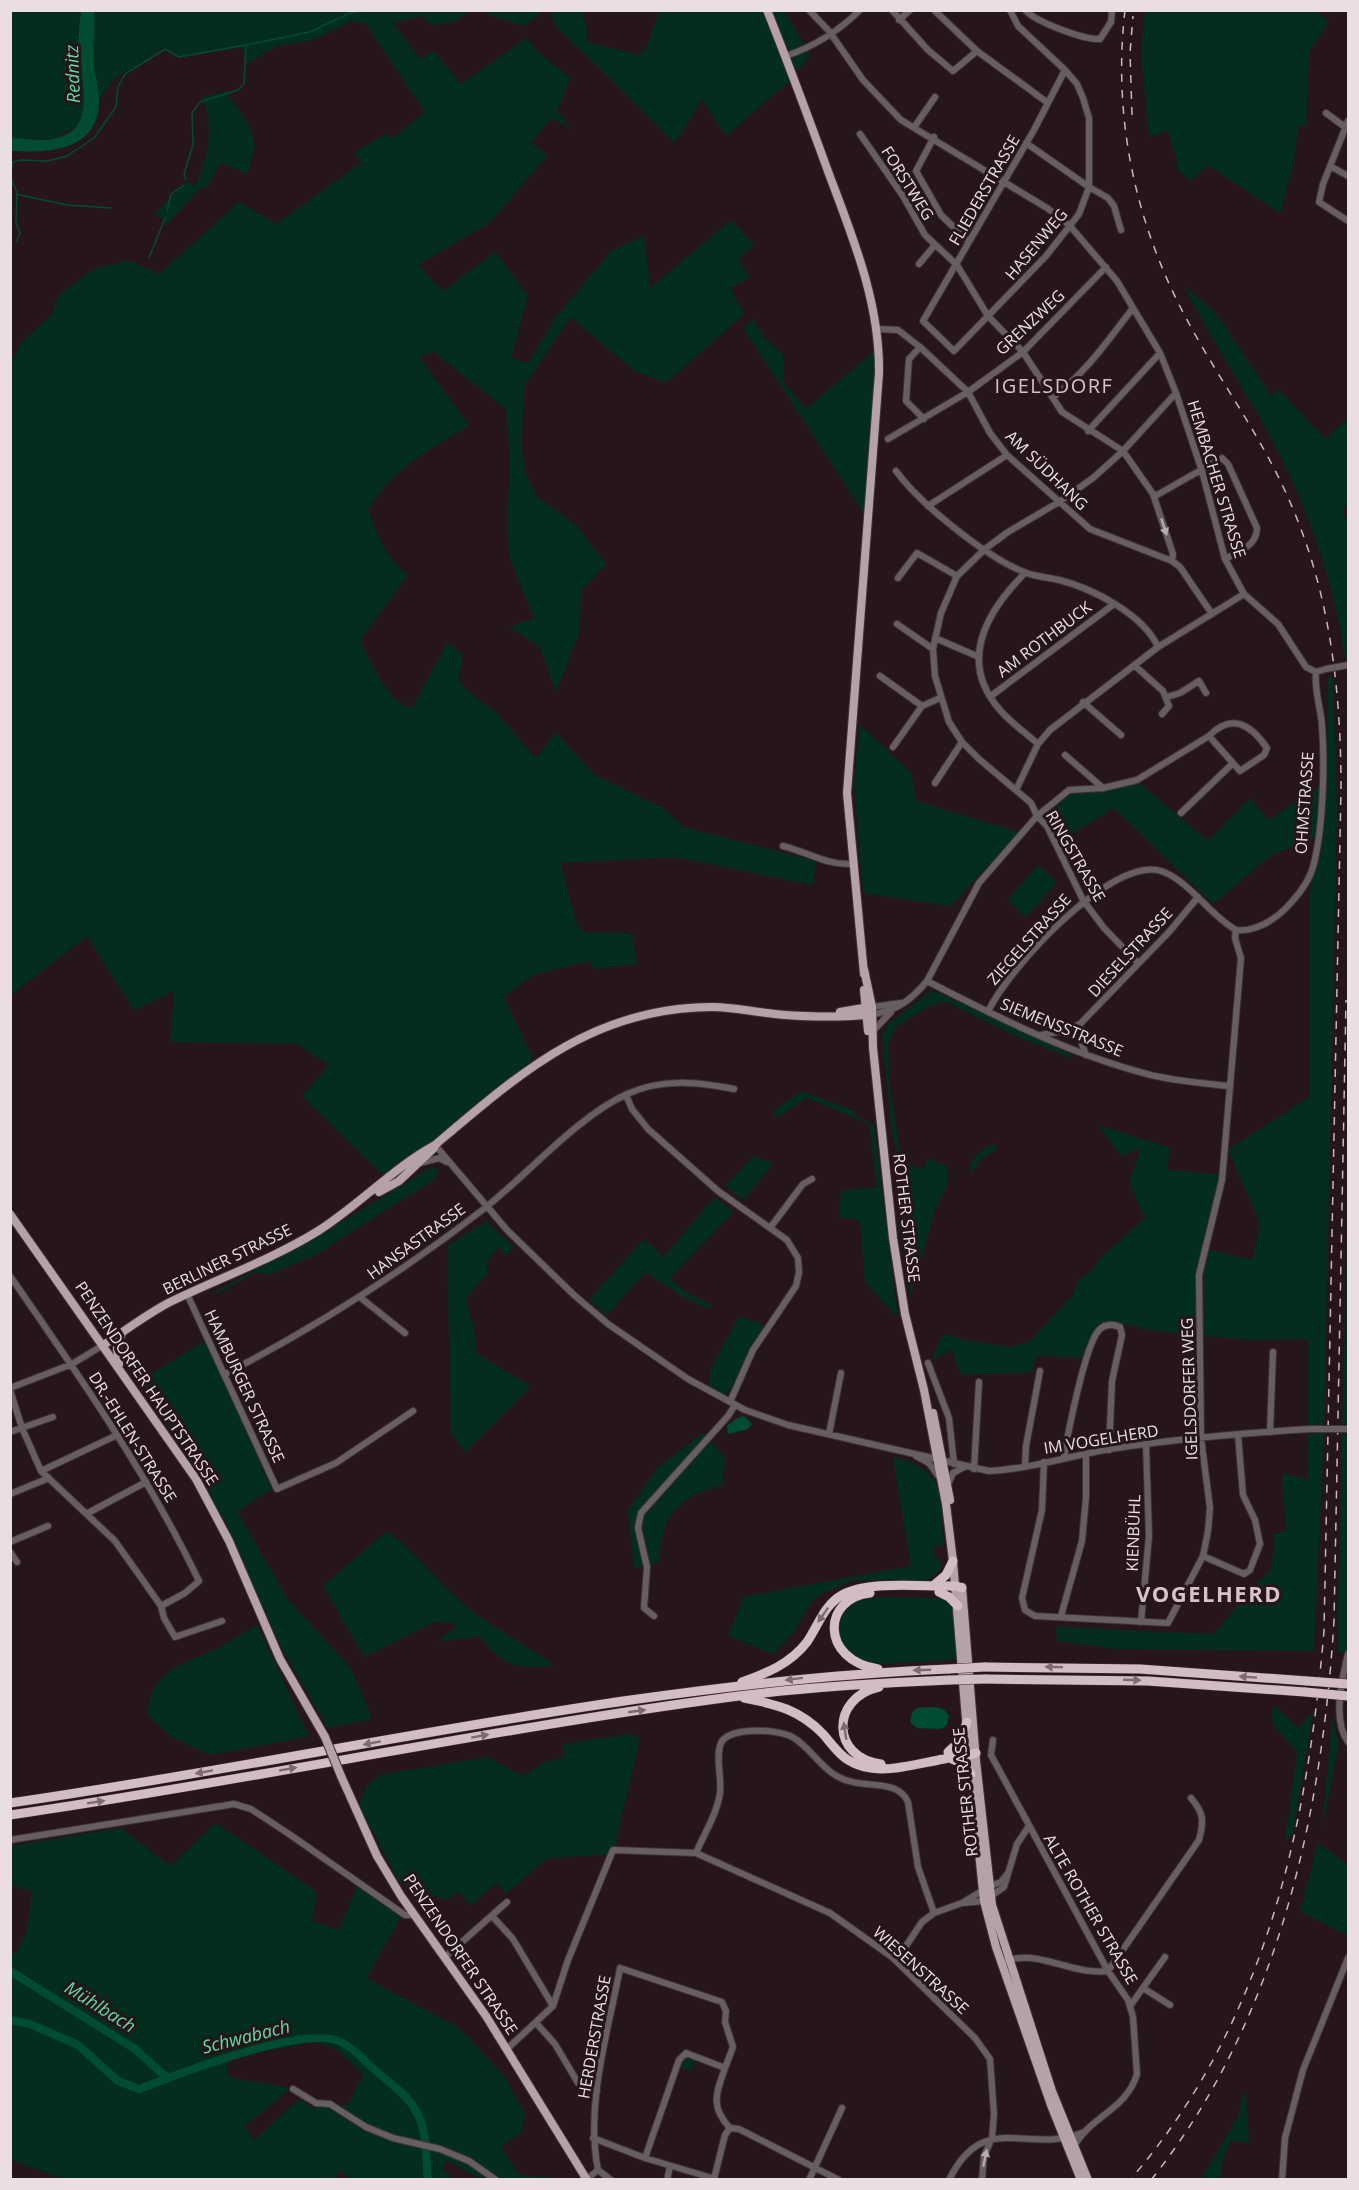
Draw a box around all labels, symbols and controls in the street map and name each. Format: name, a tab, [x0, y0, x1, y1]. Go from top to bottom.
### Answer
water label: Rednitz	[59, 44, 85, 104]
street label: FLIEDERSTRASSE	[943, 131, 1025, 249]
street label: FORSTWEG	[877, 142, 939, 224]
street label: HASENWEG	[1000, 204, 1072, 284]
street label: GRENZWEG	[991, 284, 1069, 360]
district label: IGELSDORF	[995, 372, 1113, 399]
street label: HEMBACHER STRASSE	[1182, 397, 1252, 561]
street label: AM SÜDHANG	[1001, 425, 1093, 515]
one-way arrow	[1160, 518, 1169, 536]
street label: AM ROTHBUCK	[992, 596, 1096, 682]
street label: OHMSTRASSE	[1289, 751, 1319, 855]
street label: RINGSTRASSE	[1041, 806, 1111, 906]
street label: ZIEGELSTRASSE	[982, 889, 1076, 989]
street label: DIESELSTRASSE	[1083, 902, 1177, 1002]
street label: SIEMENSSTRASSE	[997, 992, 1127, 1062]
street label: ROTHER STRASSE	[888, 1152, 926, 1284]
street label: HANSASTRASSE	[362, 1198, 470, 1284]
street label: BERLINER STRASSE	[159, 1218, 295, 1300]
street label: PENZENDORFER HAUPTSTRASSE	[70, 1277, 224, 1489]
street label: HAMBURGER STRASSE	[200, 1306, 290, 1466]
street label: IGELSDORFER WEG	[1176, 1317, 1202, 1461]
street label: DR.-EHLEN-STRASSE	[84, 1368, 182, 1506]
street label: IM VOGELHERD	[1042, 1419, 1160, 1459]
street label: KIENBÜHL	[1121, 1494, 1145, 1572]
district label: VOGELHERD	[1136, 1578, 1282, 1608]
one-way arrow	[817, 1606, 829, 1622]
one-way arrow	[1044, 1662, 1063, 1672]
one-way arrow	[912, 1666, 931, 1675]
one-way arrow	[1239, 1672, 1258, 1681]
one-way arrow	[785, 1675, 804, 1684]
one-way arrow	[1122, 1676, 1141, 1685]
one-way arrow	[627, 1706, 646, 1715]
one-way arrow	[840, 1721, 849, 1740]
street label: ROTHER STRASSE	[947, 1726, 983, 1858]
one-way arrow	[471, 1731, 490, 1740]
one-way arrow	[363, 1739, 382, 1748]
one-way arrow	[279, 1764, 298, 1773]
one-way arrow	[194, 1768, 213, 1777]
one-way arrow	[86, 1797, 105, 1806]
street label: ALTE ROTHER STRASSE	[1039, 1830, 1143, 1988]
street label: PENZENDORFER STRASSE	[399, 1869, 523, 2039]
street label: WIESENSTRASSE	[868, 1921, 974, 2019]
street label: HERDERSTRASSE	[572, 1974, 616, 2100]
water label: Mühlbach	[60, 1975, 141, 2037]
water label: Schwabach	[199, 2014, 292, 2059]
one-way arrow	[981, 2149, 991, 2168]

